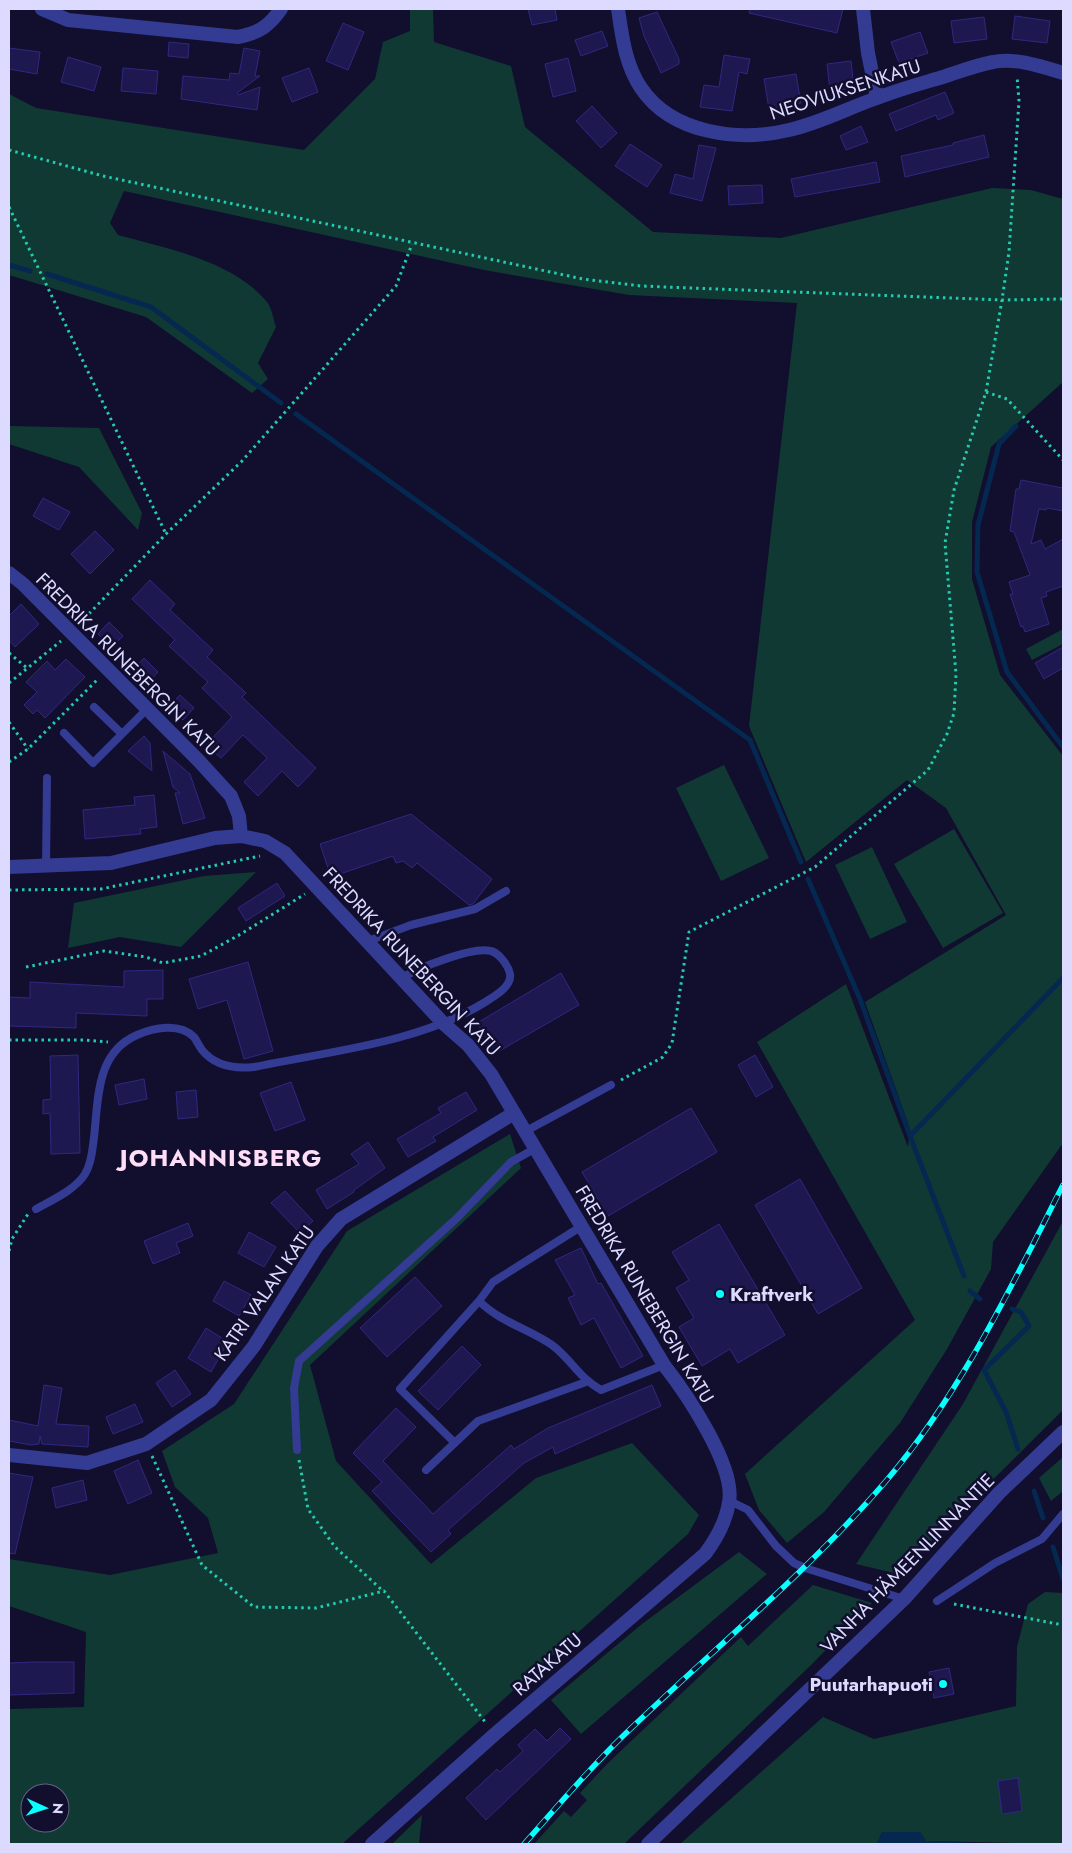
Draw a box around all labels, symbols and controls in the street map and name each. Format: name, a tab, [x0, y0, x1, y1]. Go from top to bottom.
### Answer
street label: NEOVIUKSENKATU	[766, 52, 924, 127]
street label: FREDRIKA RUNEBERGIN KATU	[30, 567, 225, 762]
street label: FREDRIKA RUNEBERGIN KATU	[317, 861, 507, 1062]
district label: JOHANNISBERG	[116, 1140, 322, 1175]
street label: FREDRIKA RUNEBERGIN KATU	[569, 1180, 720, 1408]
street label: KATRI VALAN KATU	[208, 1220, 321, 1366]
place label: Kraftverk	[730, 1281, 813, 1308]
marker: Kraftverk	[714, 1288, 726, 1300]
street label: VANHA HÄMEENLINNANTIE	[814, 1467, 1001, 1659]
street label: RATAKATU	[507, 1627, 588, 1702]
place label: Puutarhapuoti	[809, 1671, 933, 1698]
marker: Puutarhapuoti	[937, 1678, 949, 1690]
north arrow	[20, 1783, 70, 1833]
text: N	[48, 1803, 68, 1815]

